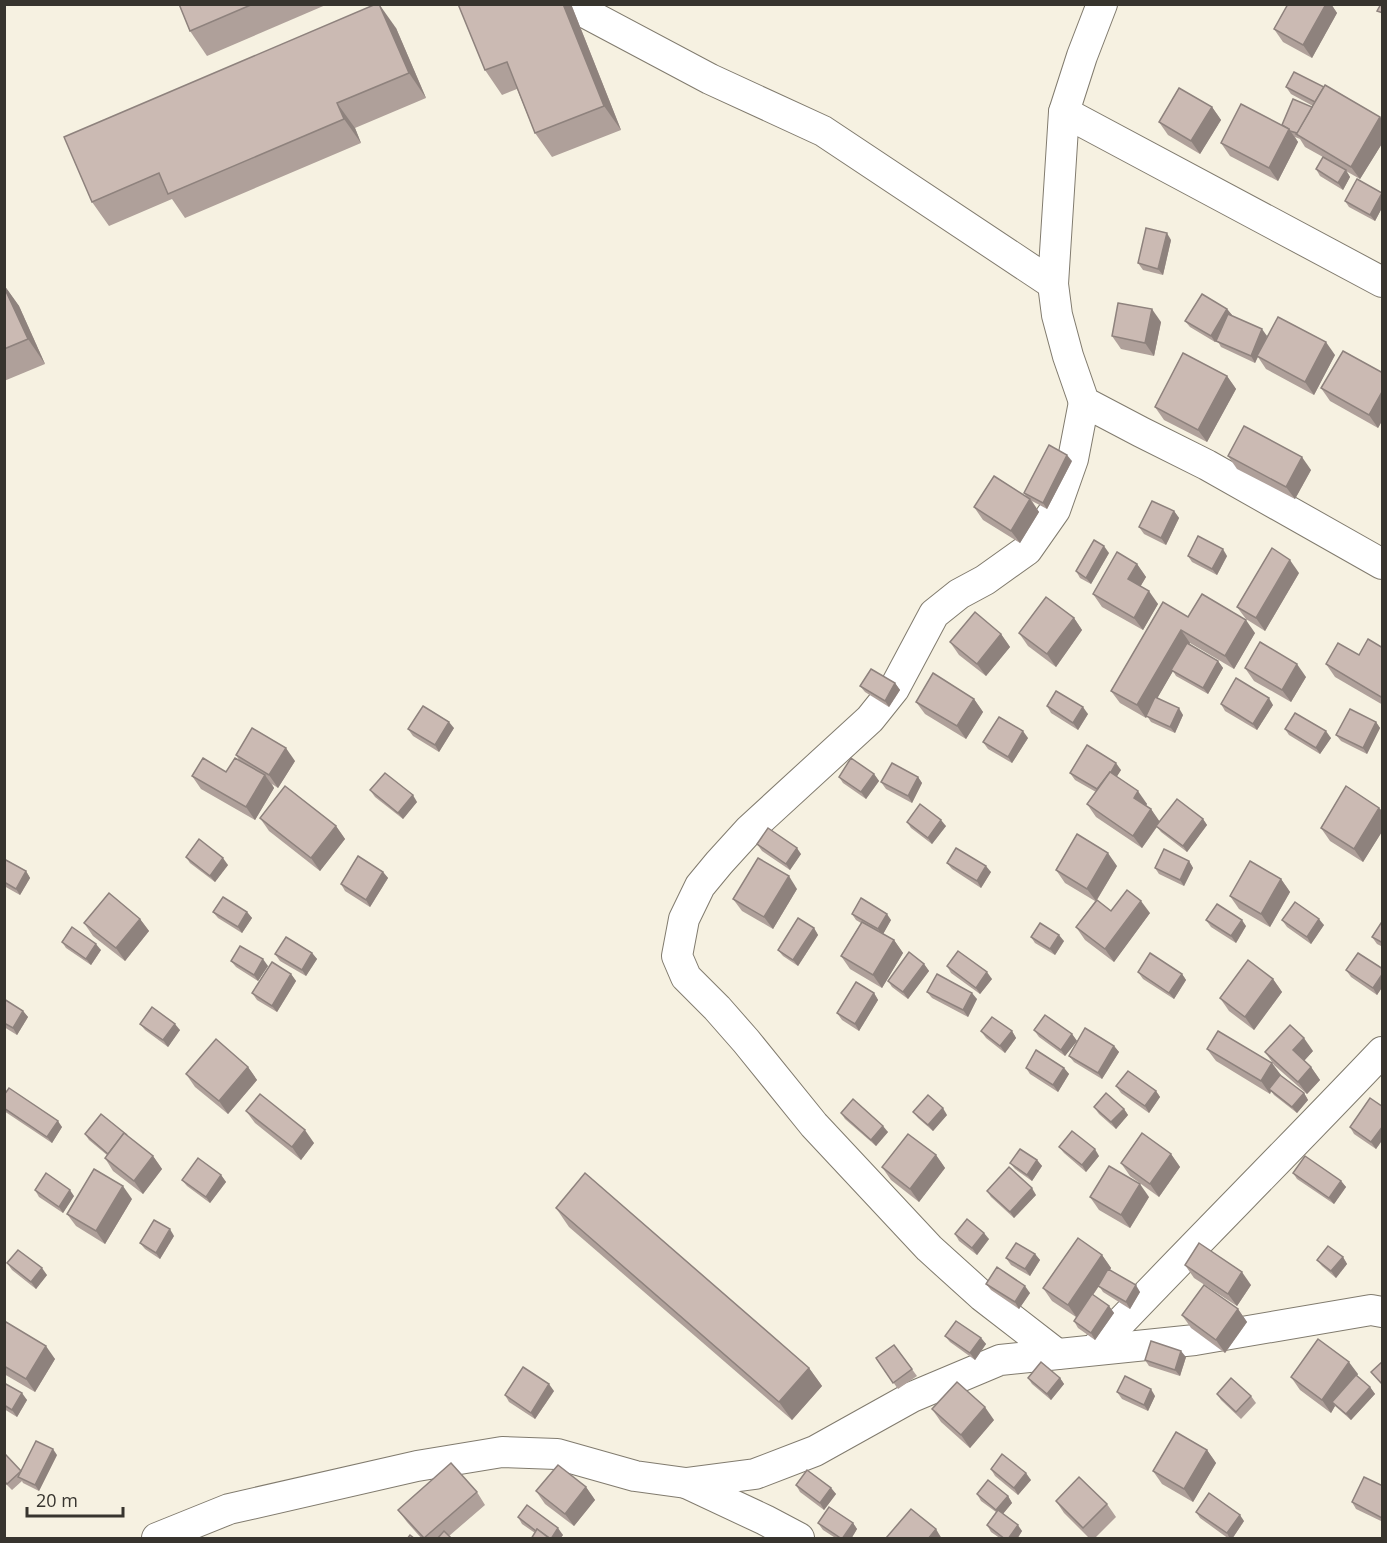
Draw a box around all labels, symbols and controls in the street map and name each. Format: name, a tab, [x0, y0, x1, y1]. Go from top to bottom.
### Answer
scale bar	[27, 1480, 123, 1518]
text: 20 m	[36, 1488, 78, 1512]

